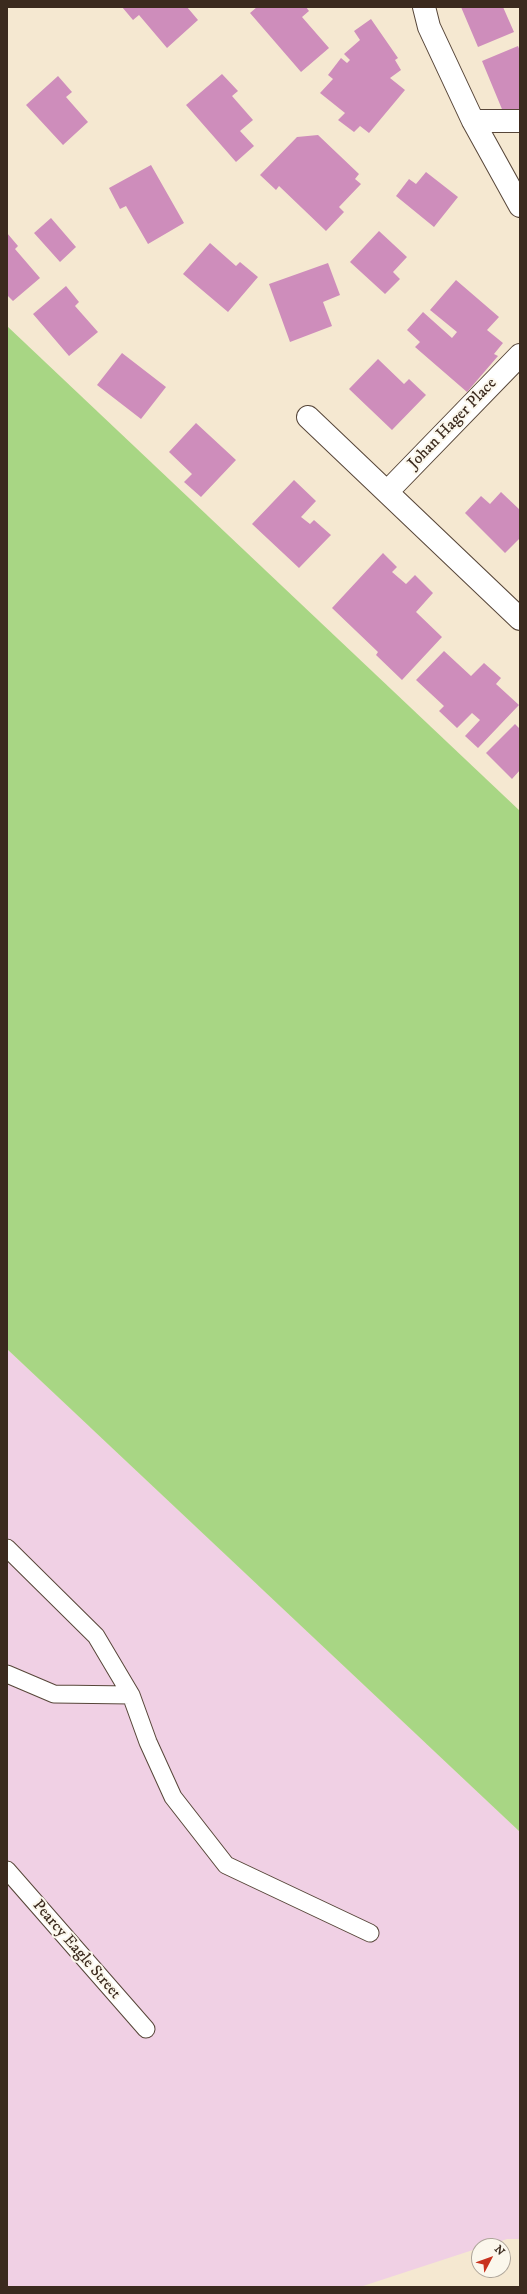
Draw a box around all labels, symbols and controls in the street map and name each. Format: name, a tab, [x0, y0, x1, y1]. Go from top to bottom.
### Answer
street label: Johan Hager Place	[405, 374, 501, 474]
street label: Pearcy Eagle Street	[28, 1897, 124, 2003]
north arrow	[471, 2238, 511, 2278]
text: N	[491, 2243, 508, 2259]

